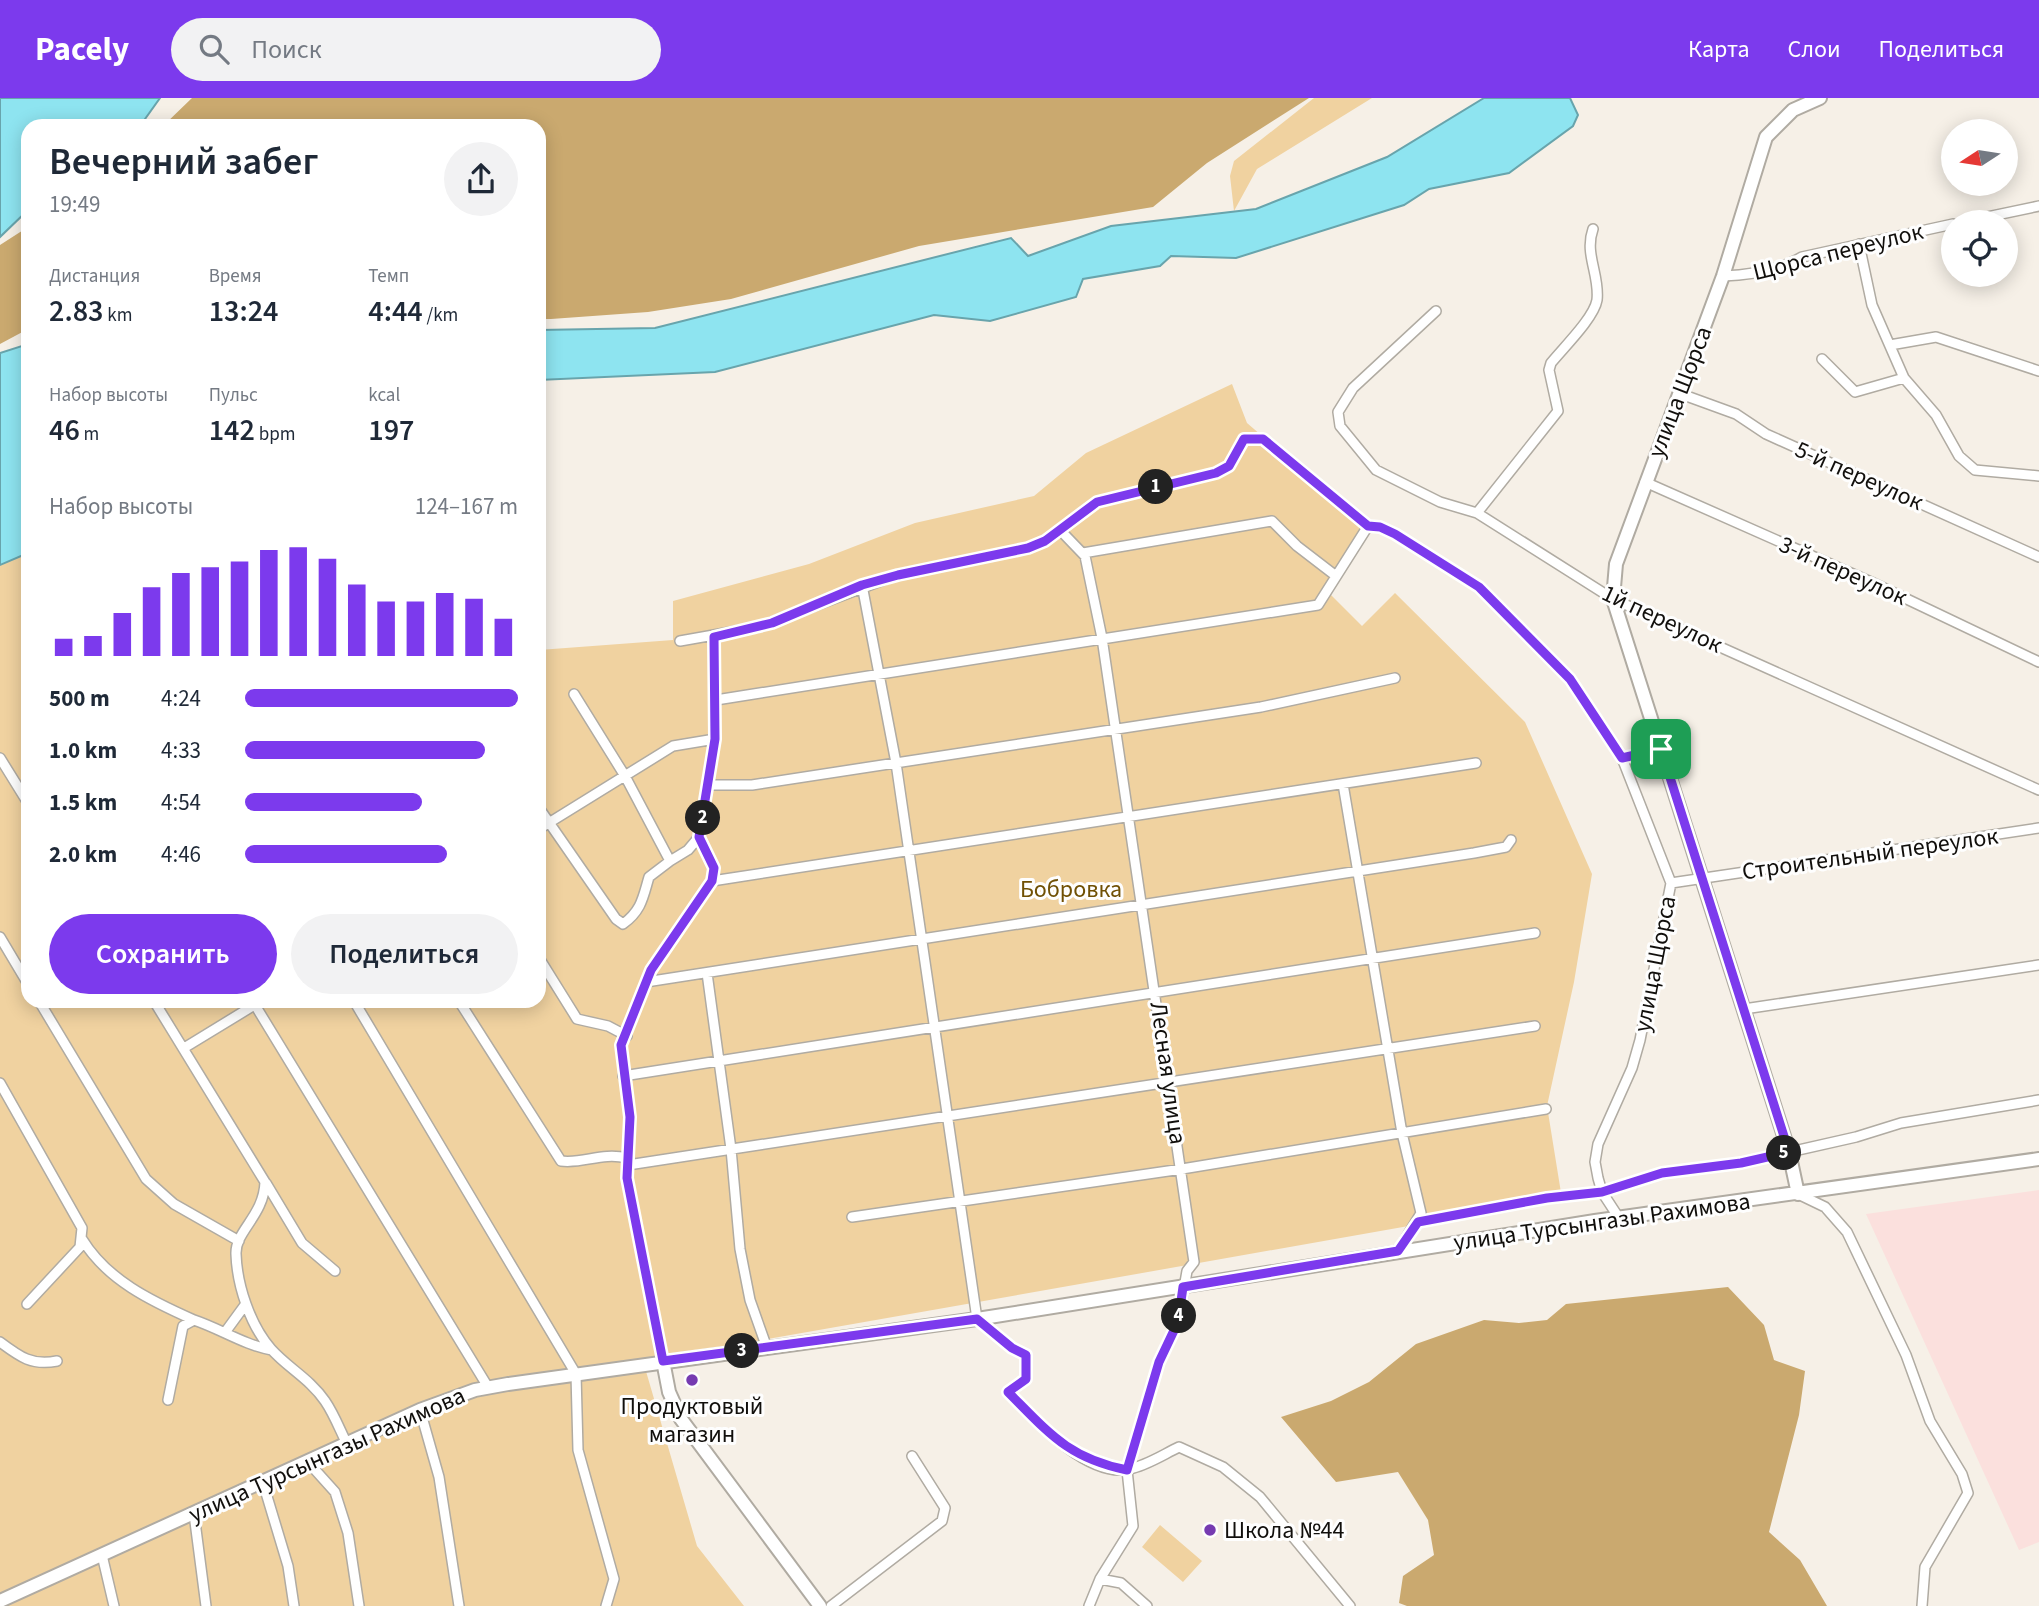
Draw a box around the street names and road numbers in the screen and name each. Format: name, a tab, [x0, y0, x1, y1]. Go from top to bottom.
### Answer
street label: Щорса переулок	[1749, 214, 1927, 290]
street label: улица Щорса	[1639, 321, 1721, 463]
street label: 5-й переулок	[1789, 432, 1929, 520]
street label: 3-й переулок	[1773, 527, 1913, 615]
street label: 1й переулок	[1596, 576, 1728, 662]
street label: Строительный переулок	[1740, 819, 2000, 889]
street label: улица Щорса	[1625, 893, 1685, 1035]
street label: Лесная улица	[1141, 999, 1195, 1147]
street label: улица Турсынгазы Рахимова	[1451, 1184, 1753, 1260]
street label: улица Турсынгазы Рахимова	[183, 1378, 471, 1532]

